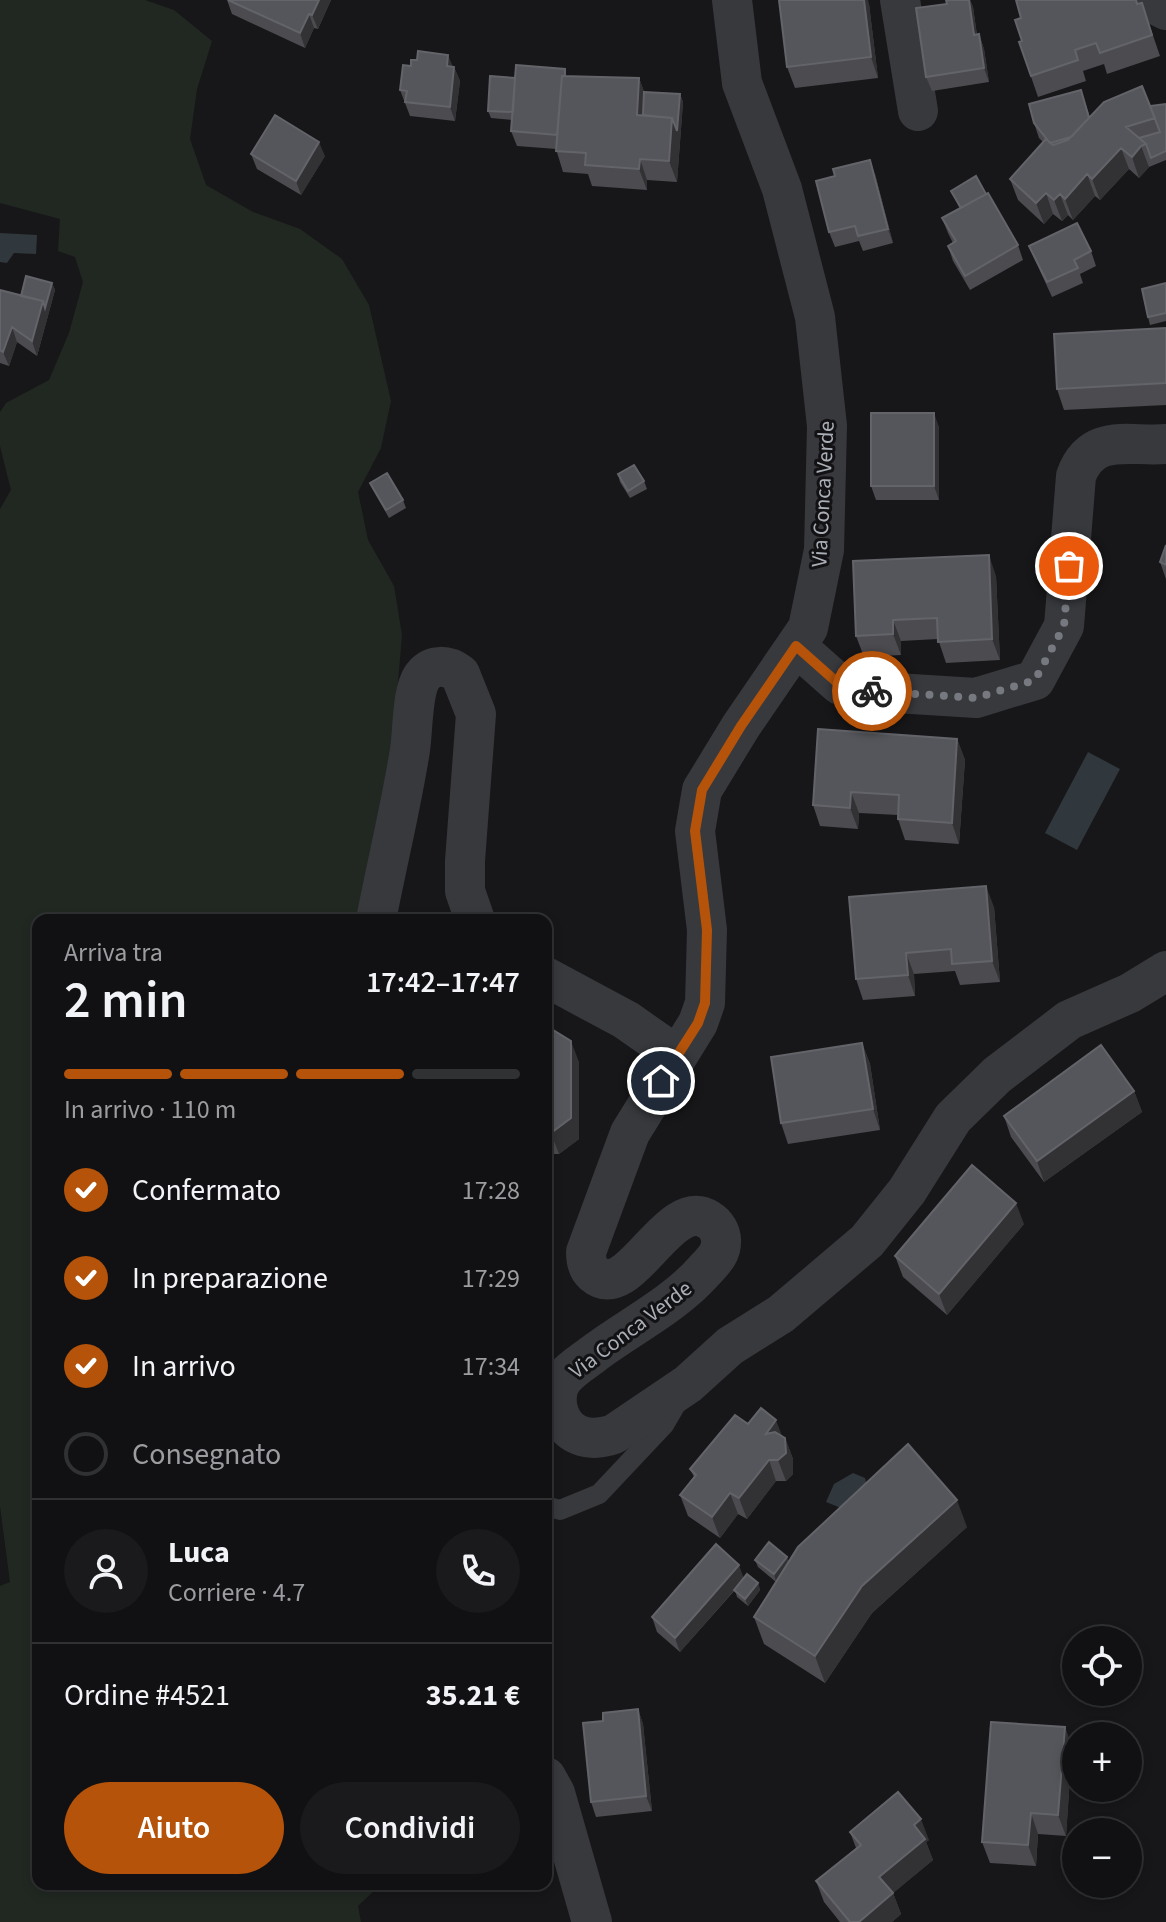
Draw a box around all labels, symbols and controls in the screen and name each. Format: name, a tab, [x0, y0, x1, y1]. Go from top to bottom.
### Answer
street label: Via Conca Verde	[803, 420, 843, 568]
pin	[1035, 532, 1103, 600]
icon: bag	[1047, 544, 1091, 588]
courier	[832, 651, 912, 731]
icon: bike	[850, 669, 894, 713]
text: Arriva tra	[64, 934, 163, 971]
text: 17:42–17:47	[366, 961, 520, 1004]
text: 2 min	[64, 964, 188, 1038]
pin	[627, 1047, 695, 1115]
icon: home	[639, 1059, 683, 1103]
text: In arrivo · 110 m	[64, 1091, 236, 1128]
icon: check	[64, 1168, 108, 1212]
text: Confermato	[132, 1169, 281, 1212]
text: 17:28	[462, 1172, 520, 1209]
icon: check	[64, 1256, 108, 1300]
text: In preparazione	[132, 1257, 328, 1300]
text: 17:29	[462, 1260, 520, 1297]
street label: Via Conca Verde	[562, 1273, 699, 1387]
icon: check	[64, 1344, 108, 1388]
text: In arrivo	[132, 1345, 236, 1388]
text: 17:34	[462, 1348, 520, 1385]
text: Consegnato	[132, 1433, 281, 1476]
button: person	[64, 1529, 148, 1613]
button: phone	[436, 1529, 520, 1613]
text: Luca	[168, 1531, 230, 1574]
text: Corriere · 4.7	[168, 1574, 305, 1611]
map controls	[1062, 1626, 1142, 1898]
button: locate	[1062, 1626, 1142, 1706]
text: Ordine #4521	[64, 1674, 230, 1717]
text: 35.21 €	[426, 1674, 520, 1717]
button: +	[1062, 1722, 1142, 1802]
button: Aiuto	[64, 1782, 284, 1874]
button: Condividi	[300, 1782, 520, 1874]
button: −	[1062, 1818, 1142, 1898]

